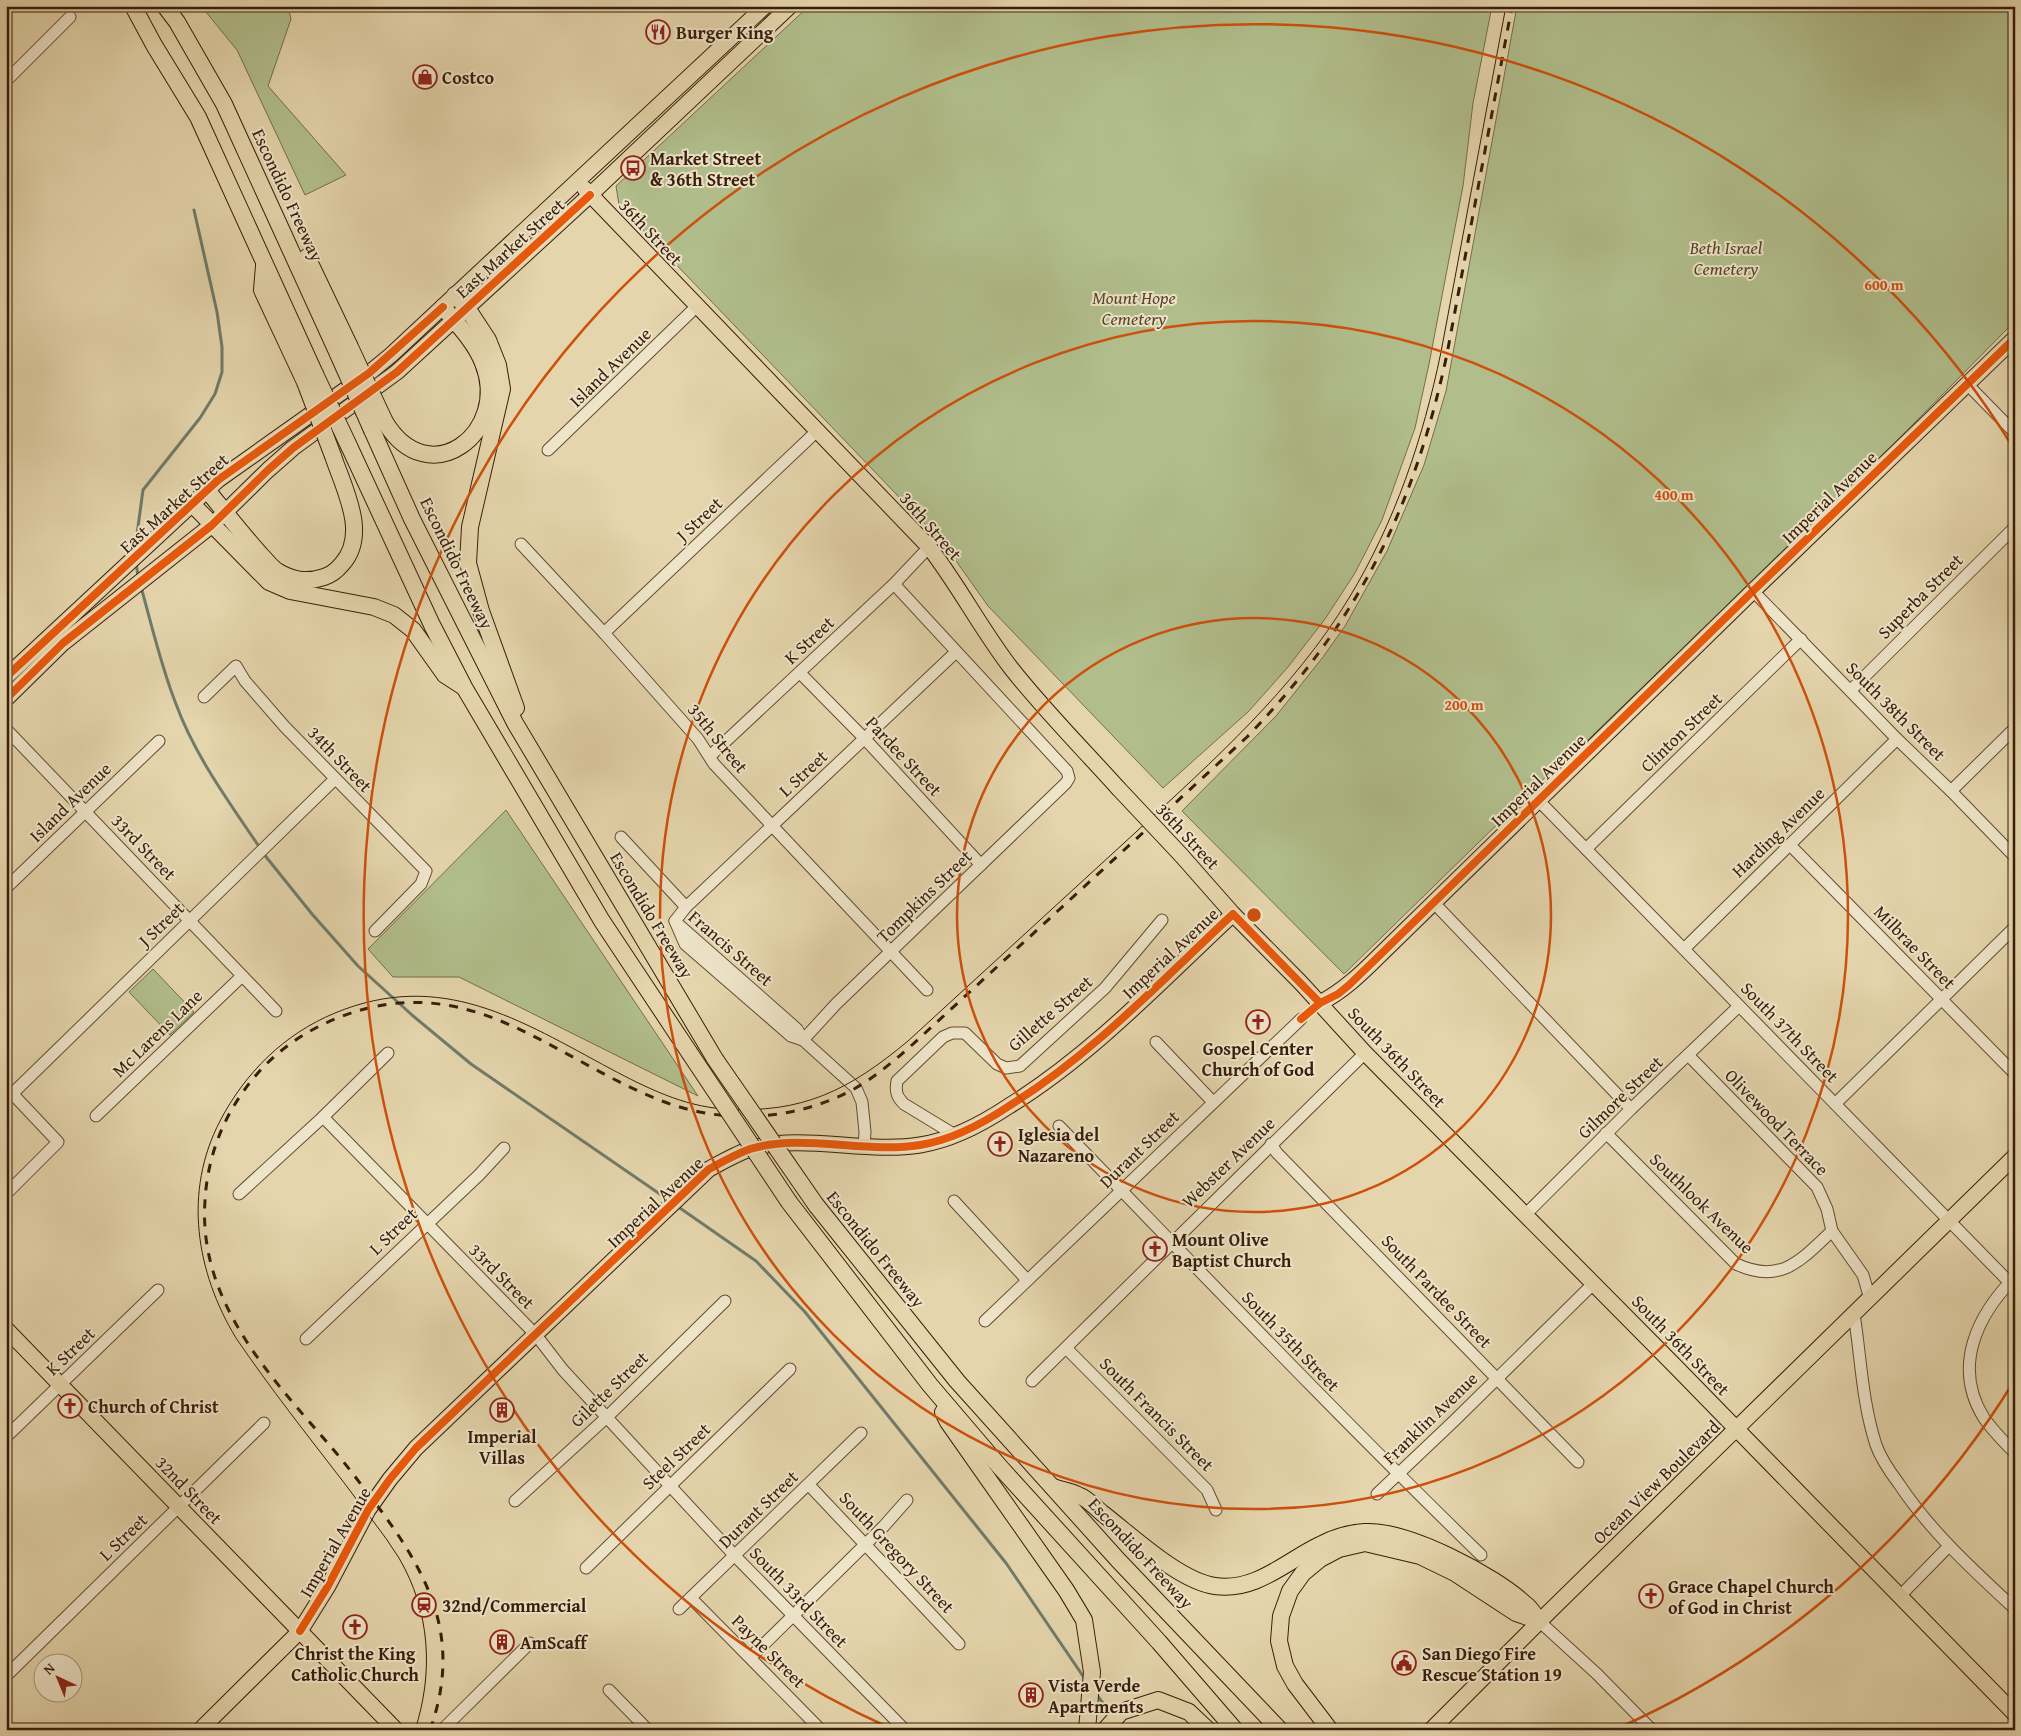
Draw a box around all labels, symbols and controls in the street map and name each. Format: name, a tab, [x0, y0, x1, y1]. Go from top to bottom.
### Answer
restaurant icon: Burger King	[645, 19, 671, 45]
place label: Burger King	[676, 19, 774, 46]
shop icon: Costco	[412, 64, 438, 90]
place label: Costco	[442, 64, 495, 91]
street label: Escondido Freeway	[245, 124, 331, 266]
place label: Market Street & 36th Street	[650, 145, 761, 193]
bus stop icon: Market Street & 36th Street	[620, 155, 646, 181]
street label: East Market Street	[449, 191, 571, 304]
street label: 36th Street	[613, 192, 690, 272]
park label: Beth Israel Cemetery	[1689, 234, 1763, 282]
text: 600 m	[1864, 274, 1904, 295]
park label: Mount Hope Cemetery	[1092, 284, 1176, 332]
street label: Island Avenue	[563, 321, 657, 413]
street label: Imperial Avenue	[1775, 444, 1883, 550]
street label: East Market Street	[113, 446, 235, 559]
text: 400 m	[1654, 484, 1694, 505]
street label: 36th Street	[893, 486, 969, 567]
street label: J Street	[668, 490, 729, 549]
street label: Escondido Freeway	[413, 492, 501, 634]
street label: Superba Street	[1871, 547, 1969, 645]
street label: K Street	[778, 609, 841, 670]
street label: South 38th Street	[1840, 655, 1952, 767]
street label: Clinton Street	[1634, 685, 1729, 778]
text: 200 m	[1444, 694, 1484, 715]
street label: 35th Street	[681, 697, 755, 779]
street label: Pardee Street	[860, 710, 949, 803]
street label: 34th Street	[301, 720, 379, 799]
street label: Imperial Avenue	[1484, 727, 1592, 833]
street label: L Street	[772, 743, 834, 803]
street label: Island Avenue	[23, 756, 117, 848]
street label: Harding Avenue	[1725, 780, 1831, 884]
street label: 36th Street	[1150, 796, 1227, 876]
street label: 33rd Street	[105, 808, 183, 887]
street label: Tompkins Street	[870, 843, 978, 949]
street label: Escondido Freeway	[603, 846, 701, 984]
street label: J Street	[130, 895, 191, 954]
street label: Milbrae Street	[1868, 899, 1963, 996]
street label: Imperial Avenue	[1116, 901, 1224, 1005]
street label: Francis Street	[683, 904, 780, 993]
centre of rings	[1245, 906, 1263, 924]
street label: Gillette Street	[1002, 968, 1099, 1058]
street label: South 37th Street	[1735, 975, 1846, 1089]
street label: Mc Larens Lane	[106, 983, 208, 1083]
street label: South 36th Street	[1342, 1000, 1453, 1114]
church icon: Gospel Center Church of God	[1245, 1009, 1271, 1035]
place label: Gospel Center Church of God	[1202, 1035, 1315, 1083]
street label: Gilmore Street	[1571, 1049, 1669, 1145]
street label: Olivewood Terrace	[1719, 1062, 1835, 1182]
street label: Durant Street	[1093, 1103, 1186, 1194]
street label: Webster Avenue	[1175, 1110, 1281, 1214]
place label: Iglesia del Nazareno	[1018, 1121, 1100, 1169]
church icon: Iglesia del Nazareno	[987, 1131, 1013, 1157]
street label: Southlook Avenue	[1644, 1146, 1760, 1260]
street label: Imperial Avenue	[601, 1150, 709, 1254]
street label: Escondido Freeway	[820, 1185, 932, 1313]
street label: L Street	[363, 1201, 424, 1261]
place label: Mount Olive Baptist Church	[1172, 1226, 1292, 1274]
street label: South Pardee Street	[1375, 1228, 1499, 1355]
church icon: Mount Olive Baptist Church	[1142, 1236, 1168, 1262]
street label: 33rd Street	[463, 1237, 542, 1316]
street label: South 35th Street	[1236, 1284, 1347, 1398]
street label: South 36th Street	[1626, 1288, 1737, 1402]
street label: K Street	[39, 1320, 101, 1382]
street label: Gilette Street	[564, 1344, 655, 1433]
street label: South Francis Street	[1094, 1351, 1221, 1478]
street label: Franklin Avenue	[1376, 1365, 1484, 1471]
church icon: Church of Christ	[57, 1393, 83, 1419]
place label: Church of Christ	[88, 1393, 219, 1420]
building icon: Imperial Villas	[489, 1397, 515, 1423]
street label: Ocean View Boulevard	[1586, 1413, 1726, 1550]
street label: Steel Street	[635, 1416, 717, 1496]
place label: Imperial Villas	[467, 1423, 537, 1471]
street label: 32nd Street	[149, 1449, 229, 1531]
street label: Durant Street	[712, 1463, 805, 1554]
street label: Imperial Avenue	[292, 1482, 378, 1602]
street label: South Gregory Street	[833, 1485, 961, 1620]
street label: Escondido Freeway	[1082, 1491, 1200, 1615]
street label: L Street	[93, 1507, 154, 1567]
street label: South 33rd Street	[744, 1540, 855, 1654]
place label: Grace Chapel Church of God in Christ	[1668, 1573, 1834, 1621]
church icon: Grace Chapel Church of God in Christ	[1638, 1583, 1664, 1609]
station icon: 32nd/Commercial	[411, 1592, 437, 1618]
place label: 32nd/Commercial	[442, 1592, 587, 1619]
street label: Payne Street	[726, 1608, 813, 1695]
church icon: Christ the King Catholic Church	[342, 1614, 368, 1640]
building icon: AmScaff	[489, 1629, 515, 1655]
place label: AmScaff	[520, 1629, 589, 1656]
place label: Christ the King Catholic Church	[291, 1640, 419, 1688]
place label: San Diego Fire Rescue Station 19	[1422, 1640, 1562, 1688]
public building icon: San Diego Fire Rescue Station 19	[1391, 1650, 1417, 1676]
north arrow	[32, 1654, 82, 1704]
text: N	[39, 1658, 60, 1679]
place label: Vista Verde Apartments	[1048, 1672, 1144, 1720]
building icon: Vista Verde Apartments	[1018, 1682, 1044, 1708]

